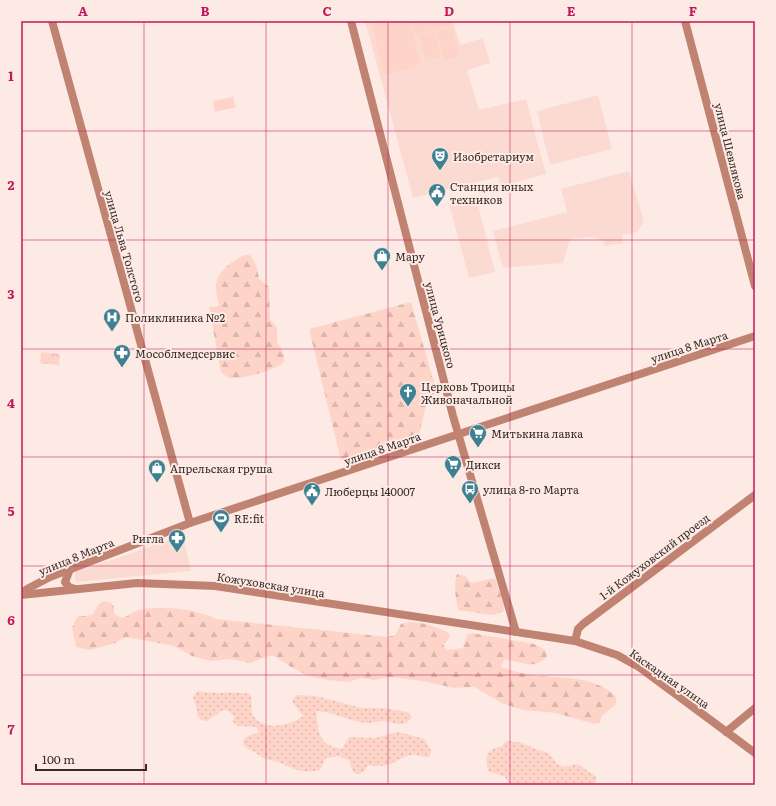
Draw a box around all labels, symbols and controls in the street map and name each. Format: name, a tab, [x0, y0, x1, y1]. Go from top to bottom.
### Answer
text: A	[78, 1, 88, 20]
text: B	[201, 1, 210, 20]
text: C	[322, 1, 332, 20]
text: D	[444, 1, 454, 20]
text: E	[567, 1, 576, 20]
text: F	[689, 1, 697, 20]
text: 1	[8, 66, 14, 85]
street label: улица Шевлякова	[711, 101, 751, 201]
theatre icon: Изобретариум	[430, 146, 450, 171]
place label: Изобретариум	[453, 148, 534, 164]
text: 2	[8, 175, 15, 194]
place label: Станция юных техников	[450, 178, 534, 207]
public building icon: Станция юных техников	[427, 182, 447, 207]
street label: улица Льва Толстого	[101, 188, 149, 304]
shop icon: Мару	[372, 246, 392, 271]
place label: Мару	[395, 248, 425, 264]
street label: улица Урицкого	[422, 280, 460, 370]
text: 3	[7, 284, 15, 303]
hospital icon: Поликлиника №2	[102, 307, 122, 332]
place label: Поликлиника №2	[125, 309, 225, 325]
street label: улица 8 Марта	[648, 326, 730, 366]
pharmacy icon: Мособлмедсервис	[112, 343, 132, 368]
place label: Мособлмедсервис	[135, 345, 236, 361]
place label: Церковь Троицы Живоначальной	[421, 378, 515, 407]
church icon: Церковь Троицы Живоначальной	[398, 382, 418, 407]
text: 4	[7, 393, 15, 412]
supermarket icon: Митькина лавка	[468, 423, 488, 448]
place label: Митькина лавка	[491, 425, 583, 441]
street label: улица 8 Марта	[341, 427, 423, 469]
supermarket icon: Дикси	[443, 454, 463, 479]
place label: Дикси	[466, 456, 501, 472]
shop icon: Апрельская груша	[147, 458, 167, 483]
place label: Апрельская груша	[170, 460, 273, 476]
bus stop icon: улица 8-го Марта	[460, 479, 480, 504]
public building icon: Люберцы 140007	[302, 481, 322, 506]
place label: улица 8-го Марта	[483, 481, 579, 497]
place label: Люберцы 140007	[325, 483, 416, 499]
text: 5	[7, 501, 15, 520]
sports icon: RE:fit	[211, 508, 231, 533]
street label: 1-й Кожуховский проезд	[596, 509, 713, 603]
place label: RE:fit	[234, 510, 265, 526]
pharmacy icon: Ригла	[167, 528, 187, 553]
place label: Ригла	[132, 530, 164, 546]
street label: улица 8 Марта	[36, 534, 116, 578]
street label: Кожуховская улица	[216, 568, 326, 600]
text: 6	[7, 610, 15, 629]
street label: Каскадная улица	[627, 644, 713, 712]
text: 7	[7, 719, 15, 738]
scale bar	[36, 746, 146, 772]
text: 100 m	[42, 750, 75, 768]

